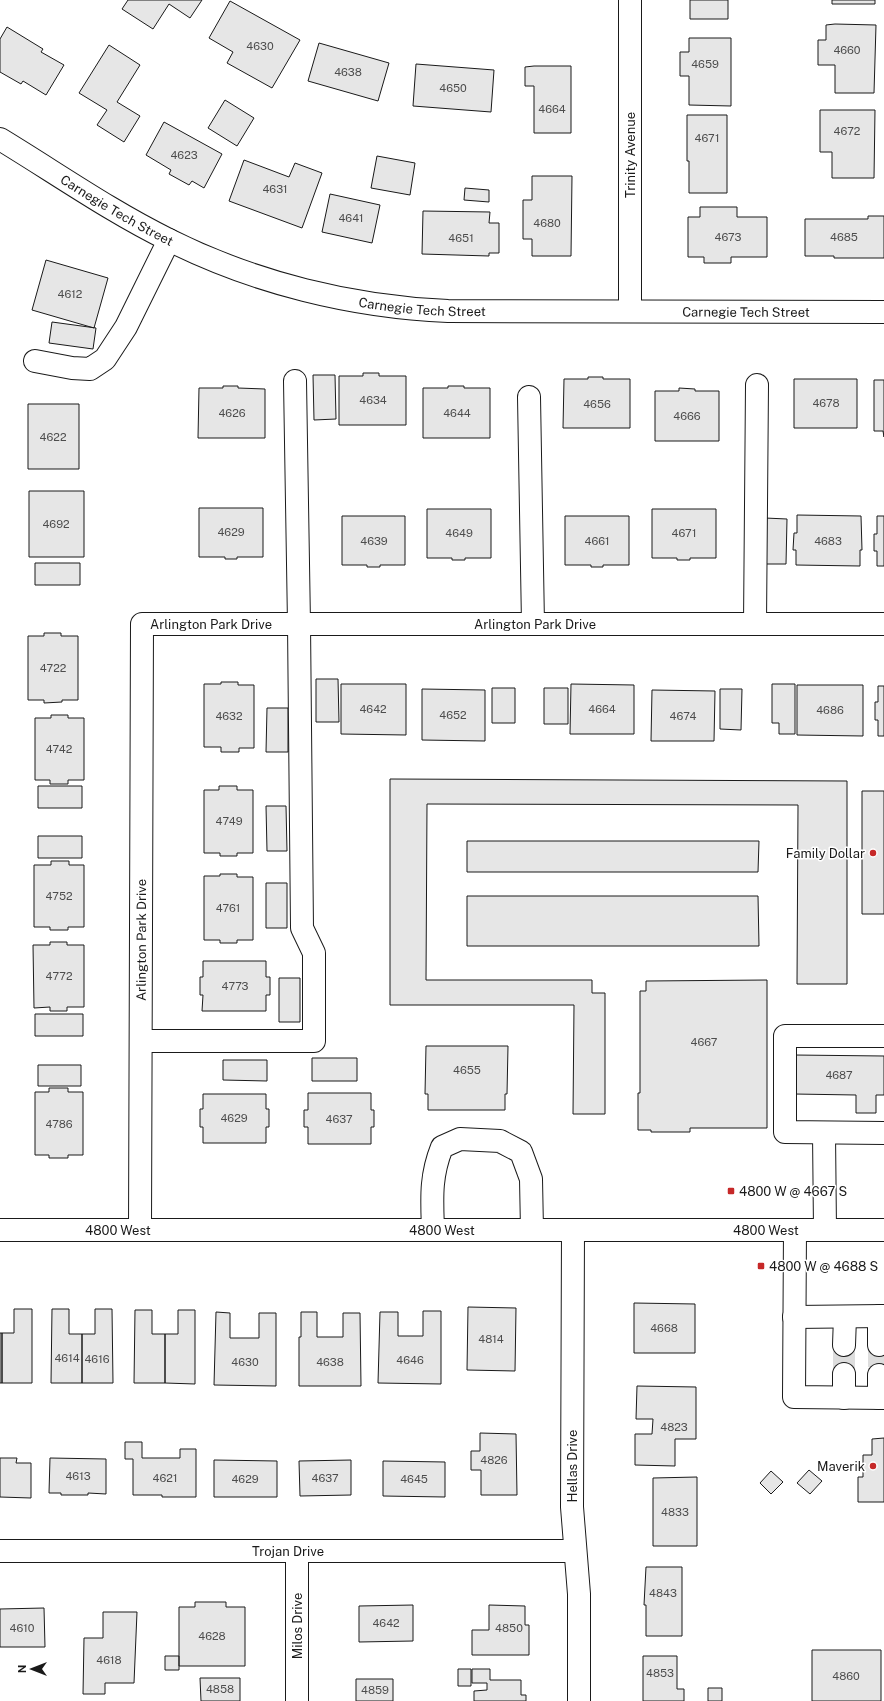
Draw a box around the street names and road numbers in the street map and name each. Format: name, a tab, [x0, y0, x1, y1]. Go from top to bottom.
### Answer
street label: Trinity Avenue	[623, 112, 638, 198]
street label: Carnegie Tech Street	[58, 172, 176, 248]
street label: Carnegie Tech Street	[358, 294, 486, 319]
street label: Carnegie Tech Street	[682, 304, 810, 319]
street label: Arlington Park Drive	[150, 617, 272, 632]
street label: Arlington Park Drive	[474, 617, 596, 632]
street label: Arlington Park Drive	[133, 879, 149, 1001]
street label: 4800 West	[85, 1223, 151, 1238]
street label: 4800 West	[409, 1223, 475, 1238]
street label: 4800 West	[733, 1223, 799, 1238]
street label: Hellas Drive	[565, 1430, 580, 1502]
street label: Trojan Drive	[252, 1544, 324, 1559]
street label: Milos Drive	[290, 1593, 305, 1659]

